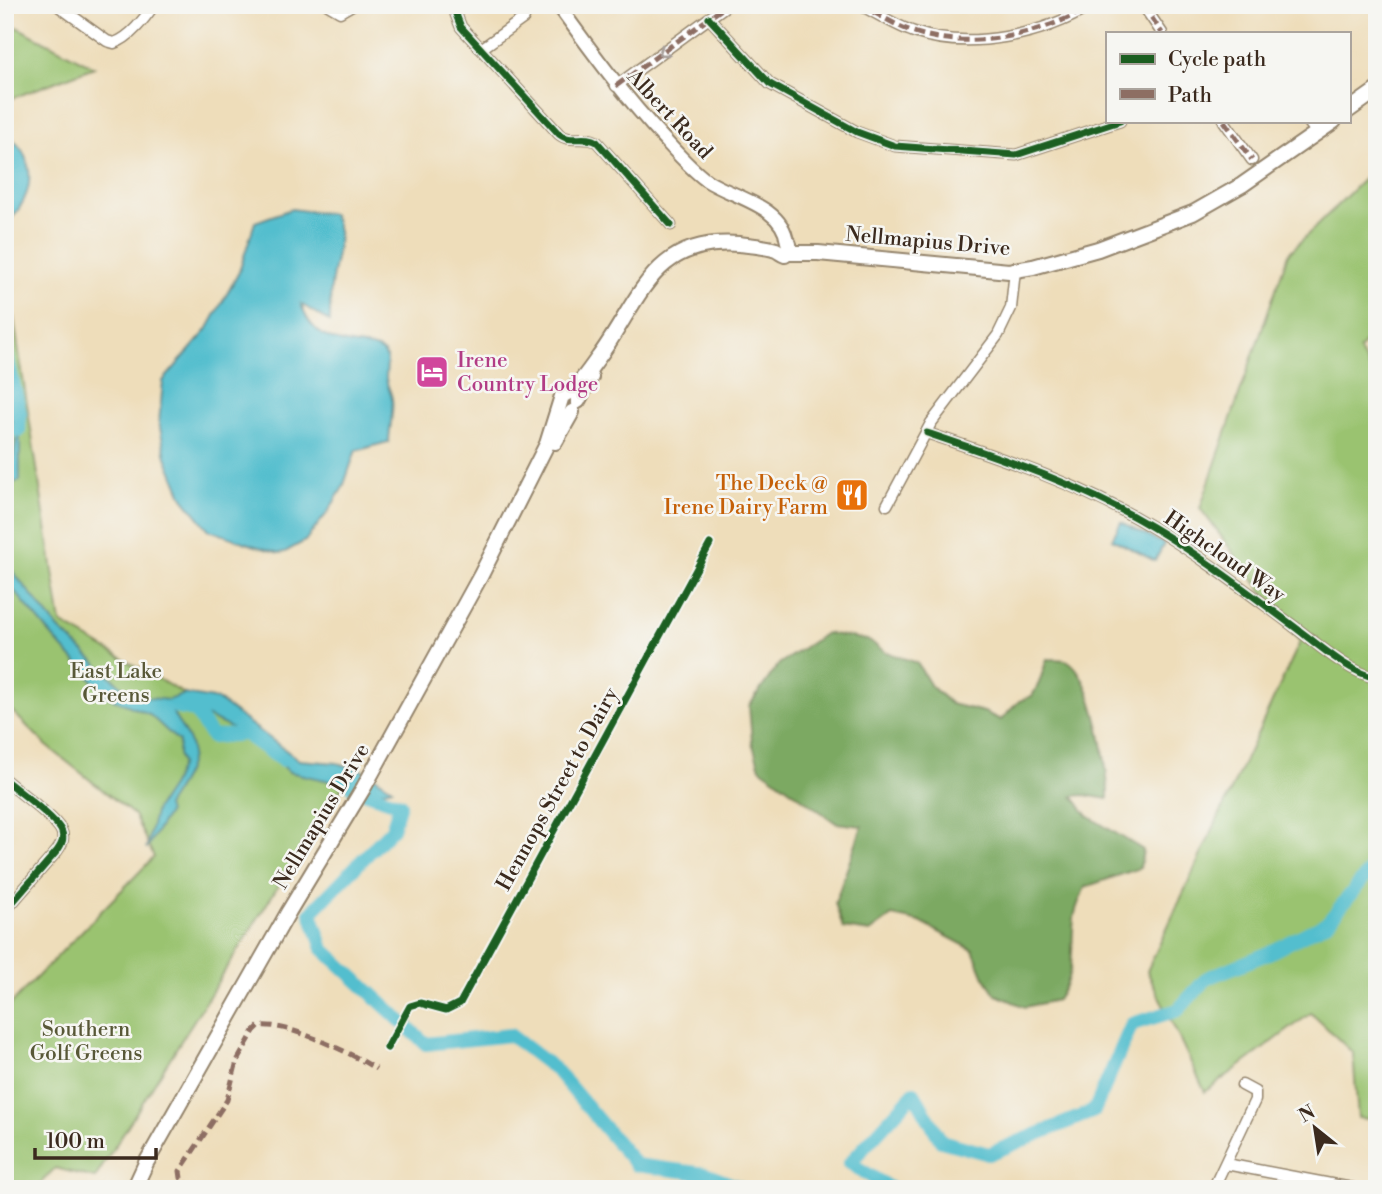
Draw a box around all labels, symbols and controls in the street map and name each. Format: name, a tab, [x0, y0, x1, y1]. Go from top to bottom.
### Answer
legend	[1106, 32, 1350, 122]
one-way arrow	[658, 44, 670, 56]
text: Cycle path	[1168, 47, 1267, 73]
street label: Albert Road	[620, 64, 717, 165]
text: Path	[1168, 83, 1213, 109]
street label: Nellmapius Drive	[844, 222, 1011, 262]
place label: Irene Country Lodge	[457, 348, 598, 398]
hotel icon: Irene Country Lodge	[413, 353, 451, 391]
place label: The Deck @ Irene Dairy Farm	[664, 471, 828, 521]
restaurant icon: The Deck @ Irene Dairy Farm	[833, 476, 871, 514]
street label: Highcloud Way	[1159, 505, 1291, 609]
park label: East Lake Greens	[70, 659, 162, 709]
street label: Hennops Street to Dairy	[491, 683, 625, 896]
street label: Nellmapius Drive	[268, 739, 376, 894]
park label: Southern Golf Greens	[30, 1017, 142, 1067]
north arrow	[1280, 1092, 1350, 1162]
text: N	[1294, 1100, 1320, 1128]
scale bar	[35, 1117, 156, 1161]
text: 100 m	[46, 1129, 105, 1155]

